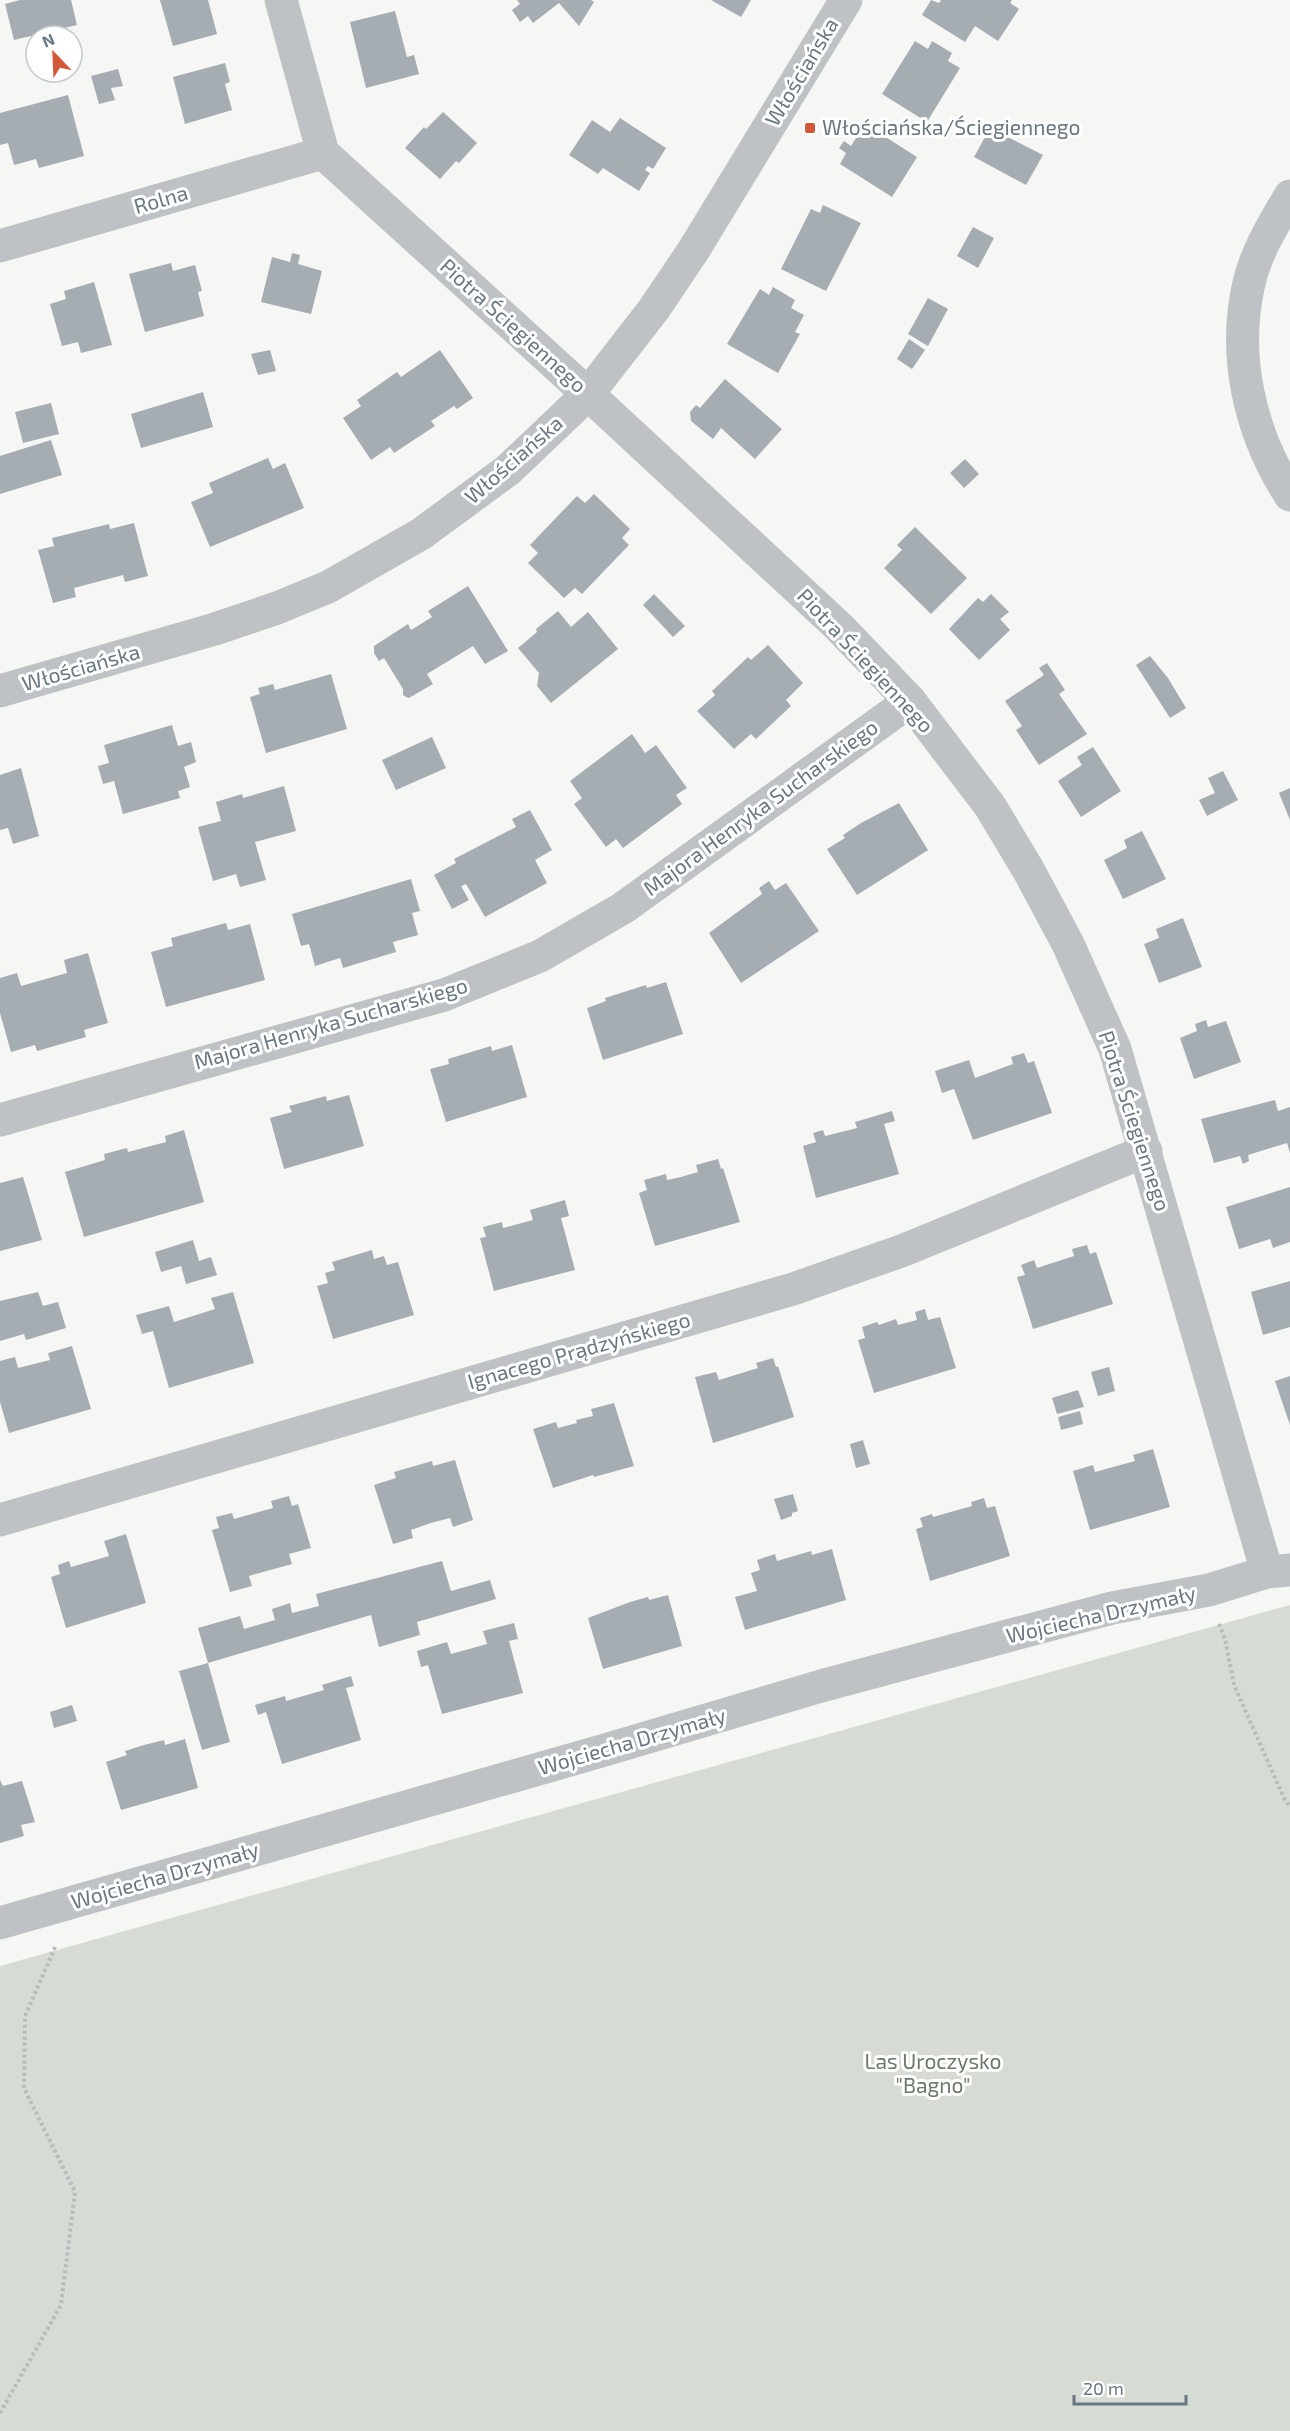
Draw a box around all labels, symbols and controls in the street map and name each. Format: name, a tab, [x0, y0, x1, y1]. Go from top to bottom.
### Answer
street label: Włościańska	[759, 13, 843, 130]
north arrow	[24, 24, 84, 84]
text: N	[39, 29, 57, 51]
place label: Włościańska/Ściegiennego	[822, 114, 1080, 139]
marker: Włościańska/Ściegiennego	[803, 121, 817, 135]
street label: Rolna	[131, 179, 190, 218]
street label: Piotra Ściegiennego	[436, 253, 592, 397]
street label: Włościańska	[459, 410, 567, 508]
street label: Piotra Ściegiennego	[793, 583, 939, 737]
street label: Włościańska	[19, 638, 142, 695]
street label: Majora Henryka Sucharskiego	[638, 713, 883, 901]
street label: Majora Henryka Sucharskiego	[191, 972, 470, 1075]
street label: Piotra Ściegiennego	[1094, 1027, 1176, 1214]
street label: Ignacego Prądzyńskiego	[464, 1306, 693, 1393]
street label: Wojciecha Drzymały	[1003, 1580, 1198, 1648]
street label: Wojciecha Drzymały	[535, 1702, 728, 1780]
street label: Wojciecha Drzymały	[68, 1836, 261, 1914]
park label: Las Uroczysko "Bagno"	[865, 2048, 1001, 2097]
scale bar	[1074, 2368, 1186, 2406]
text: 20 m	[1083, 2377, 1124, 2399]

